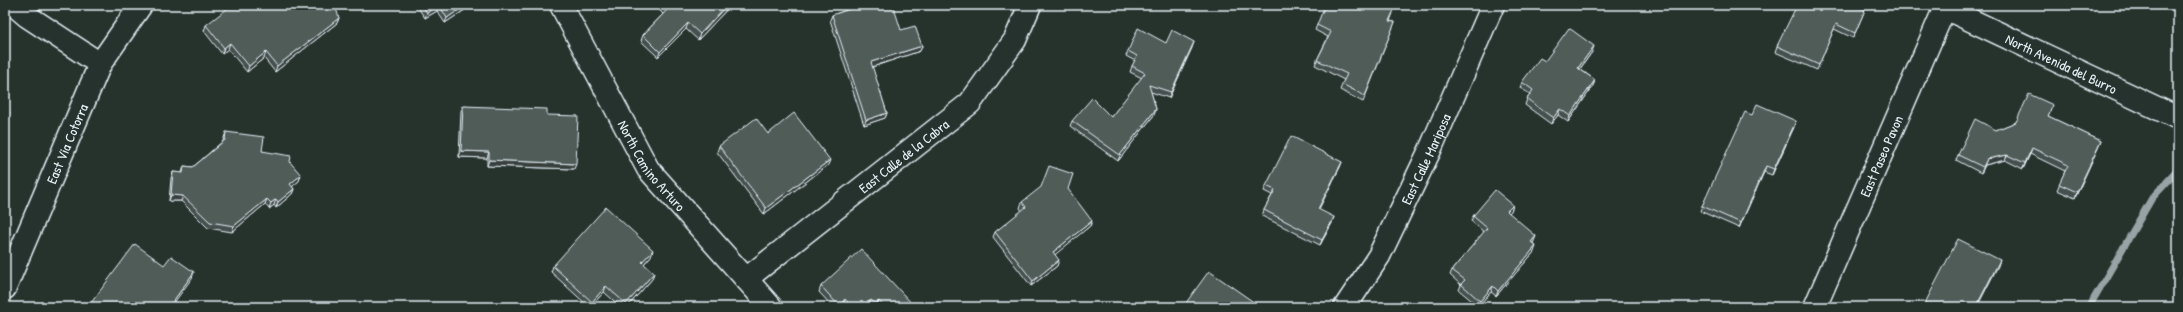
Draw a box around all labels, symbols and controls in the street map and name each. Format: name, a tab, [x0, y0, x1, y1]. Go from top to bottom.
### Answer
street label: North Avenida del Burro	[2003, 29, 2121, 98]
street label: East Via Cotorra	[41, 100, 92, 186]
street label: East Calle Mariposa	[1396, 110, 1455, 207]
street label: East Paseo Pavon	[1855, 112, 1907, 199]
street label: East Calle de la Cabra	[854, 114, 953, 197]
street label: North Camino Arturo	[614, 117, 691, 215]

